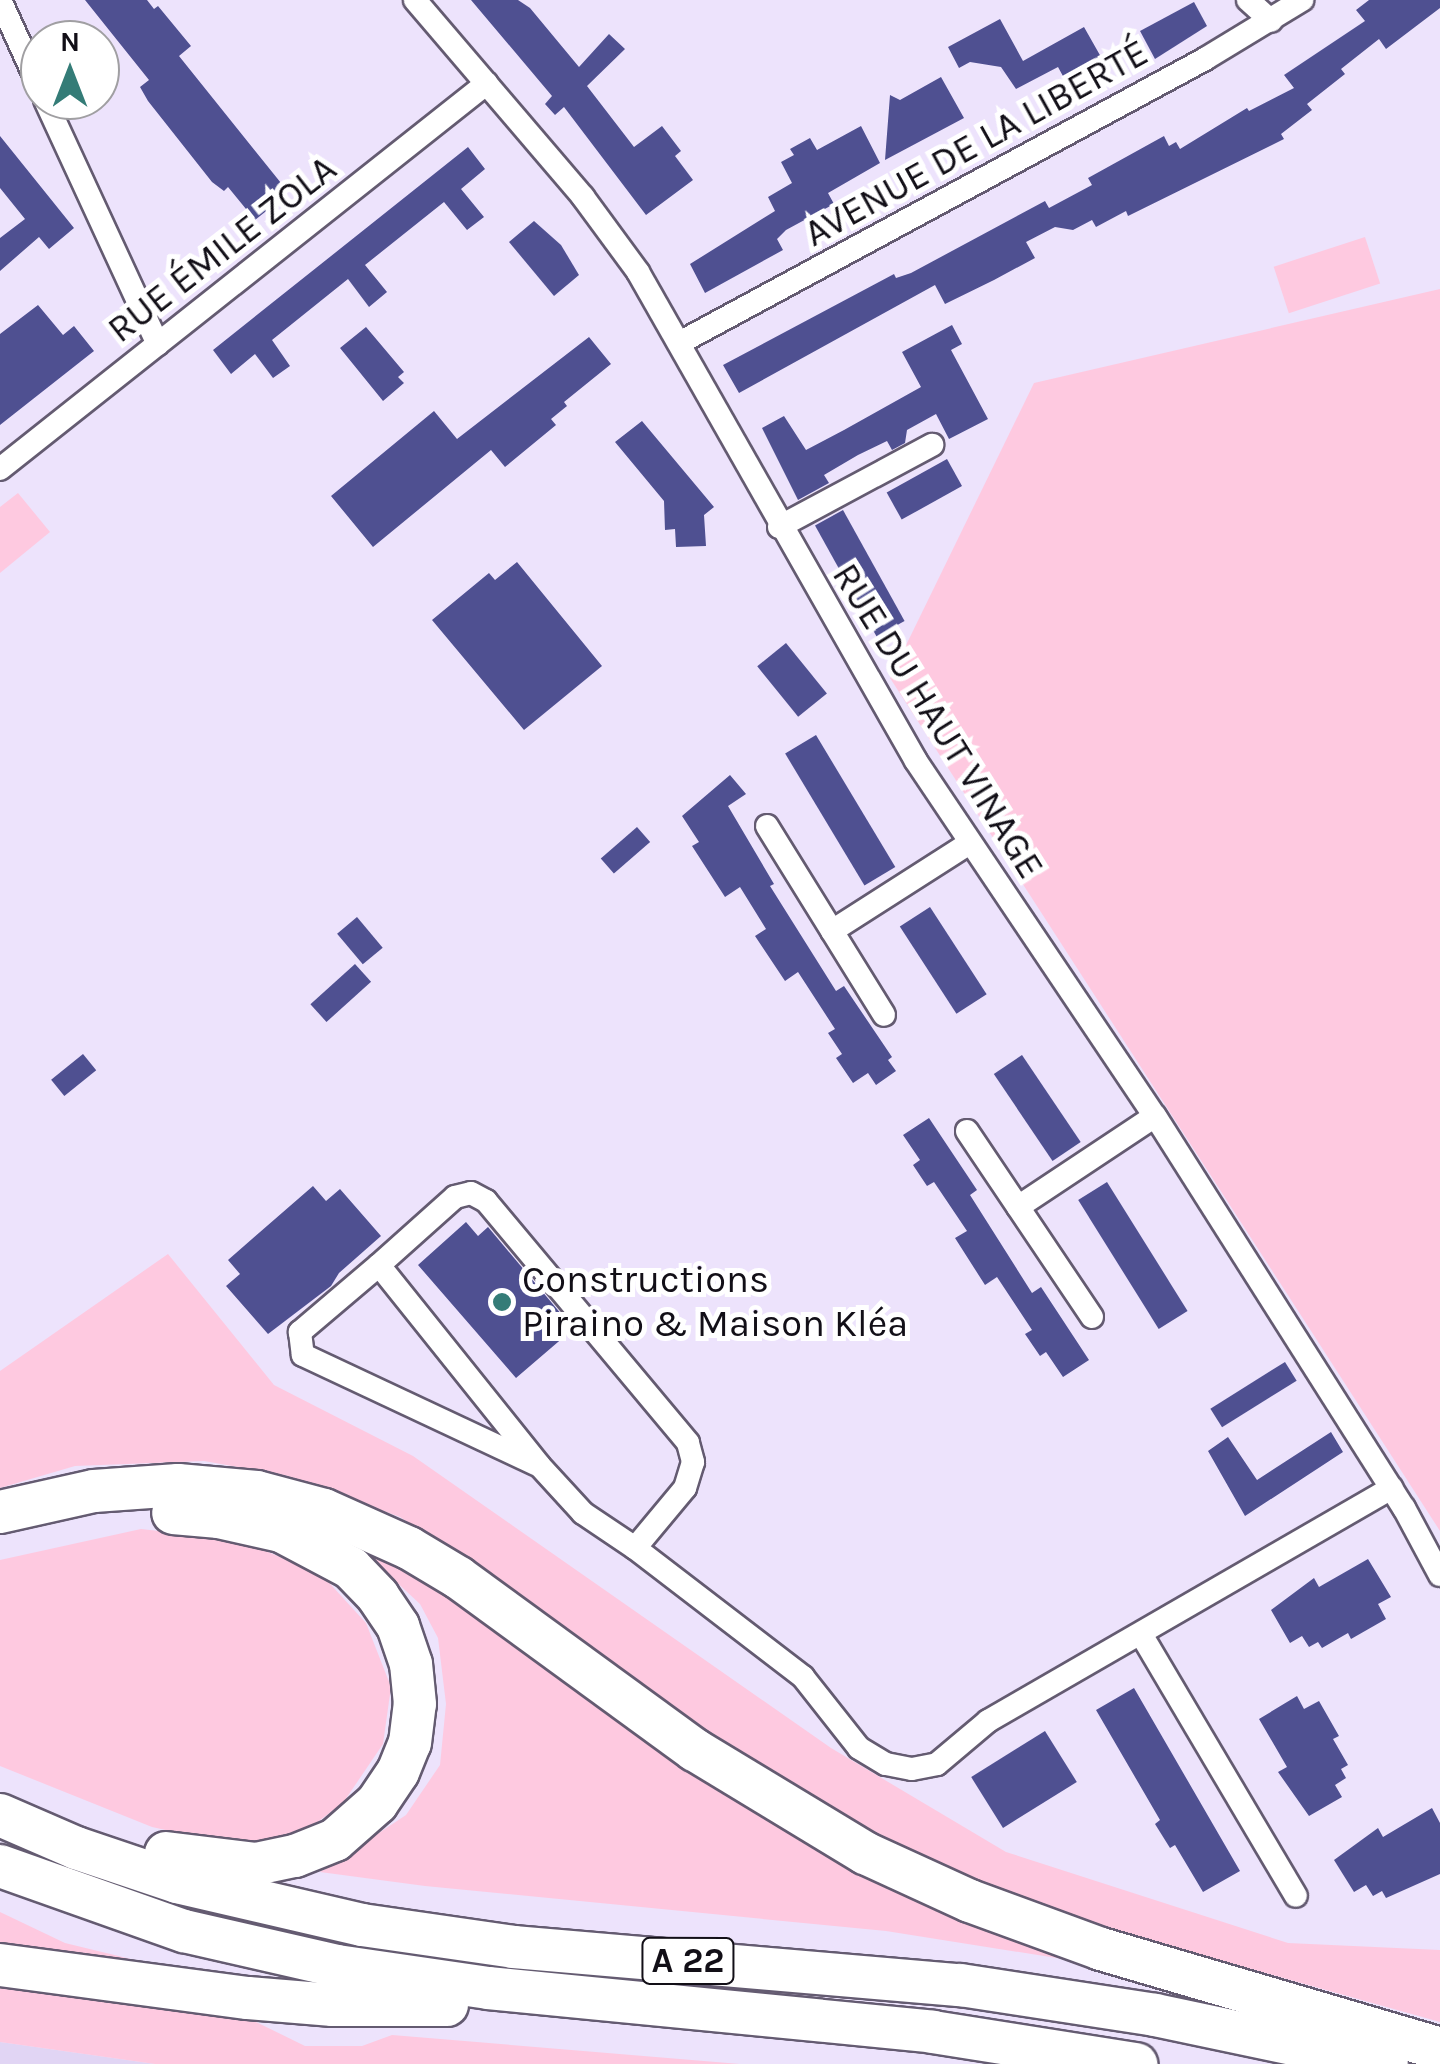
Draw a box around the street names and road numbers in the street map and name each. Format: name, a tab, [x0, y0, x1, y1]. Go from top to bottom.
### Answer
street label: AVENUE DE LA LIBERTÉ	[796, 30, 1156, 256]
street label: RUE ÉMILE ZOLA	[99, 146, 345, 352]
street label: RUE DU HAUT VINAGE	[822, 555, 1054, 887]
road number: A 22	[640, 1931, 736, 1991]

